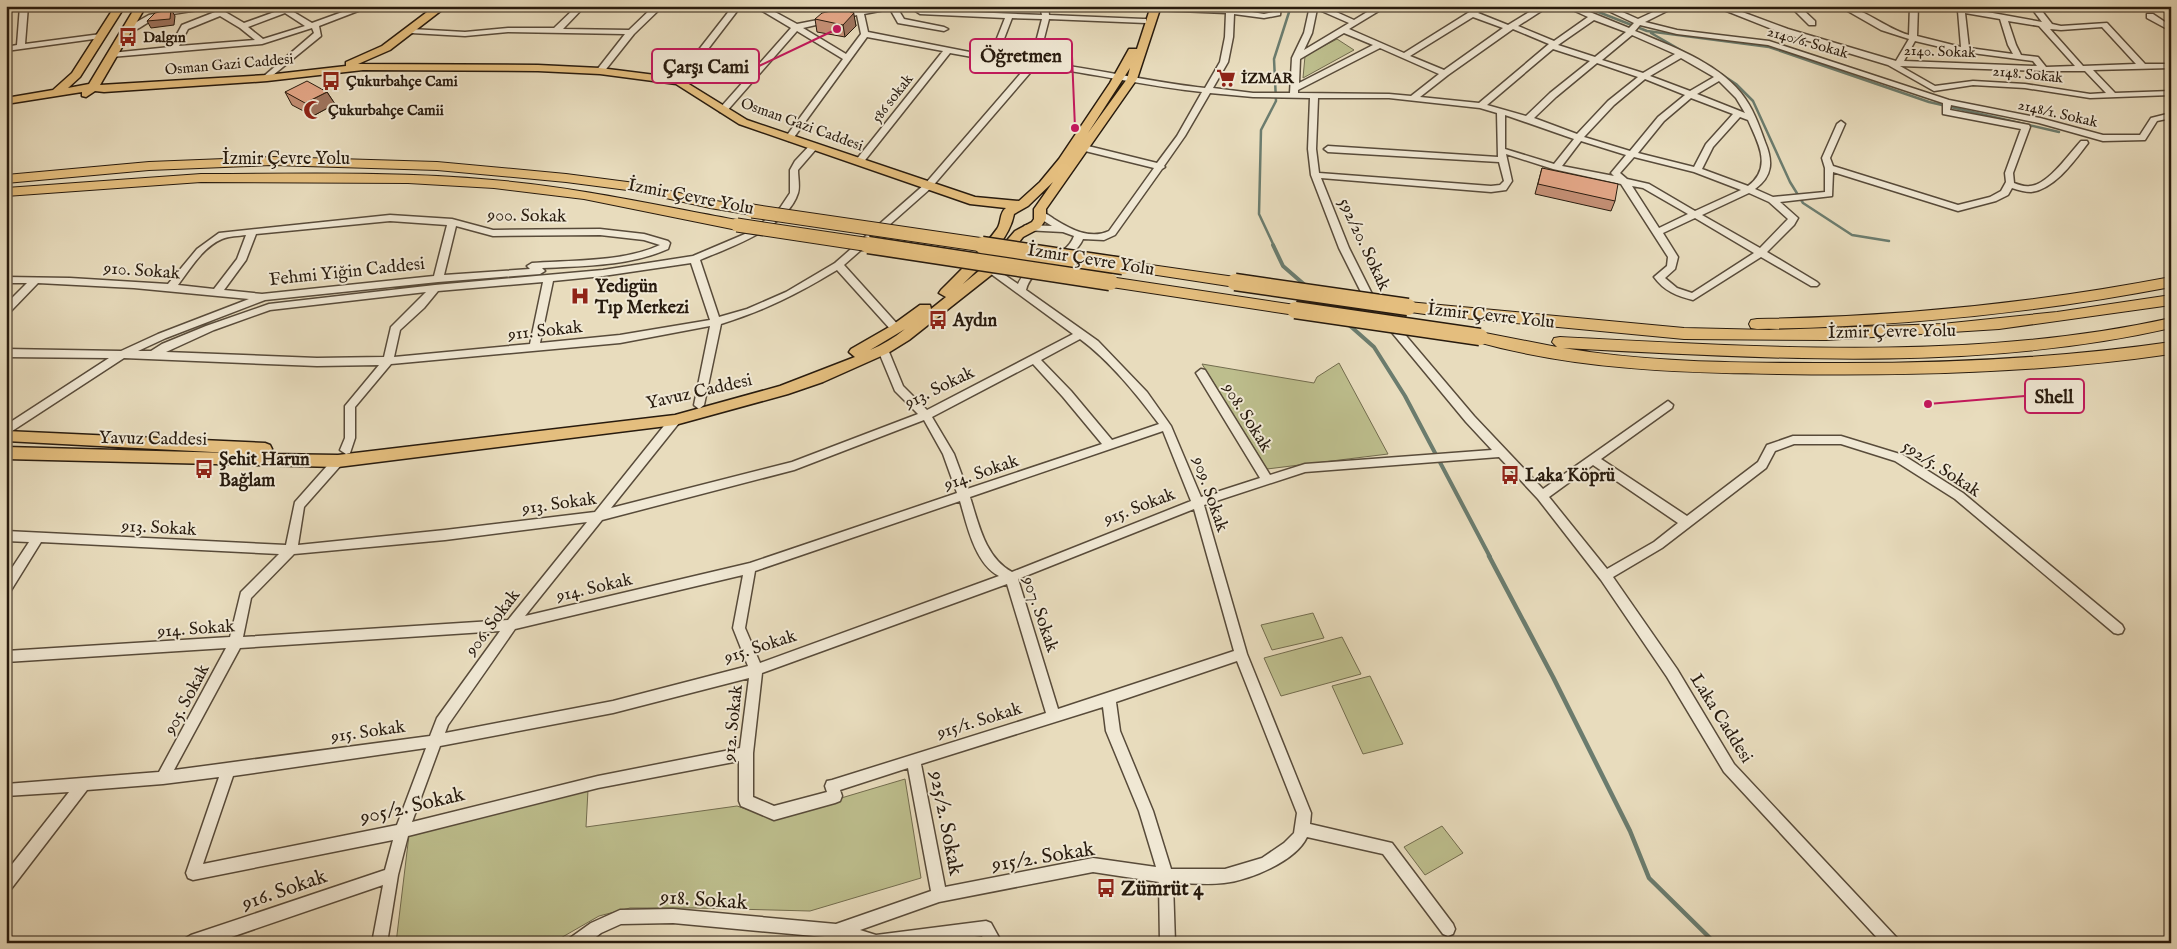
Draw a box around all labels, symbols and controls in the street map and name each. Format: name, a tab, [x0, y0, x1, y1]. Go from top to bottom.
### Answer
street label: 2140/6. Sokak	[1765, 22, 1852, 63]
bus stop icon: Dalgın	[117, 26, 139, 48]
place label: Dalgın	[143, 28, 186, 47]
callout: Öğretmen	[970, 39, 1072, 73]
street label: 2140. Sokak	[1904, 41, 1977, 62]
text: Öğretmen	[980, 44, 1062, 69]
street label: Osman Gazi Caddesi	[164, 49, 294, 80]
callout: Çarşı Cami	[652, 49, 759, 83]
text: Çarşı Cami	[663, 56, 749, 80]
street label: 2148. Sokak	[1992, 61, 2065, 88]
supermarket icon: İZMAR	[1215, 67, 1237, 89]
street label: 586 sokak	[867, 69, 918, 127]
place label: İZMAR	[1241, 69, 1295, 88]
bus stop icon: Çukurbahçe Cami	[320, 70, 342, 92]
place label: Çukurbahçe Cami	[346, 72, 458, 91]
street label: Osman Gazi Caddesi	[738, 93, 866, 155]
street label: 2148/1. Sokak	[2016, 95, 2101, 132]
mosque icon: Çukurbahçe Camii	[302, 99, 324, 121]
place label: Çukurbahçe Camii	[328, 101, 444, 120]
street label: İzmir Çevre Yolu	[222, 147, 350, 171]
street label: İzmir Çevre Yolu	[626, 173, 756, 221]
street label: 592/20. Sokak	[1332, 195, 1395, 295]
street label: 900. Sokak	[486, 204, 567, 229]
street label: İzmir Çevre Yolu	[1026, 238, 1156, 282]
street label: Fehmi Yiğin Caddesi	[268, 253, 426, 292]
street label: 910. Sokak	[102, 257, 181, 286]
place label: Yedigün Tıp Merkezi	[594, 276, 689, 320]
hospital icon: Yedigün Tıp Merkezi	[569, 285, 591, 307]
street label: İzmir Çevre Yolu	[1426, 297, 1556, 335]
bus stop icon: Aydın	[927, 309, 949, 331]
place label: Aydın	[952, 310, 998, 333]
street label: 911. Sokak	[506, 316, 584, 347]
street label: İzmir Çevre Yolu	[1828, 319, 1956, 345]
street label: 913. Sokak	[900, 361, 979, 416]
street label: Yavuz Caddesi	[644, 369, 755, 416]
street label: 908. Sokak	[1216, 378, 1277, 457]
callout: Shell	[2025, 379, 2084, 413]
text: Shell	[2035, 386, 2074, 410]
street label: Yavuz Caddesi	[99, 427, 207, 452]
street label: 592/5. Sokak	[1898, 435, 1985, 503]
place label: Şehit Harun Bağlam	[219, 449, 310, 493]
street label: 914. Sokak	[940, 450, 1022, 497]
street label: 909. Sokak	[1186, 453, 1233, 536]
bus stop icon: Şehit Harun Bağlam	[193, 458, 215, 480]
bus stop icon: Laka Köprü	[1499, 464, 1521, 486]
place label: Laka Köprü	[1525, 465, 1616, 488]
street label: 915. Sokak	[1100, 483, 1179, 532]
street label: 913. Sokak	[520, 488, 598, 521]
street label: 913. Sokak	[120, 515, 197, 542]
street label: 914. Sokak	[553, 568, 635, 609]
street label: 907. Sokak	[1016, 573, 1063, 656]
street label: 906. Sokak	[460, 585, 526, 662]
street label: 914. Sokak	[156, 615, 236, 644]
street label: 915. Sokak	[720, 625, 800, 670]
street label: 905. Sokak	[159, 660, 216, 740]
street label: Laka Caddesi	[1684, 670, 1757, 768]
street label: 912. Sokak	[718, 683, 749, 763]
street label: 915/1. Sokak	[933, 698, 1025, 746]
street label: 915. Sokak	[329, 716, 407, 749]
street label: 925/2. Sokak	[922, 768, 969, 879]
street label: 905/2. Sokak	[356, 781, 468, 832]
street label: 915/2. Sokak	[989, 836, 1097, 879]
street label: 916. Sokak	[237, 863, 331, 918]
place label: Zümrüt 4	[1121, 876, 1204, 903]
bus stop icon: Zümrüt 4	[1095, 877, 1117, 899]
street label: 918. Sokak	[658, 884, 749, 917]

